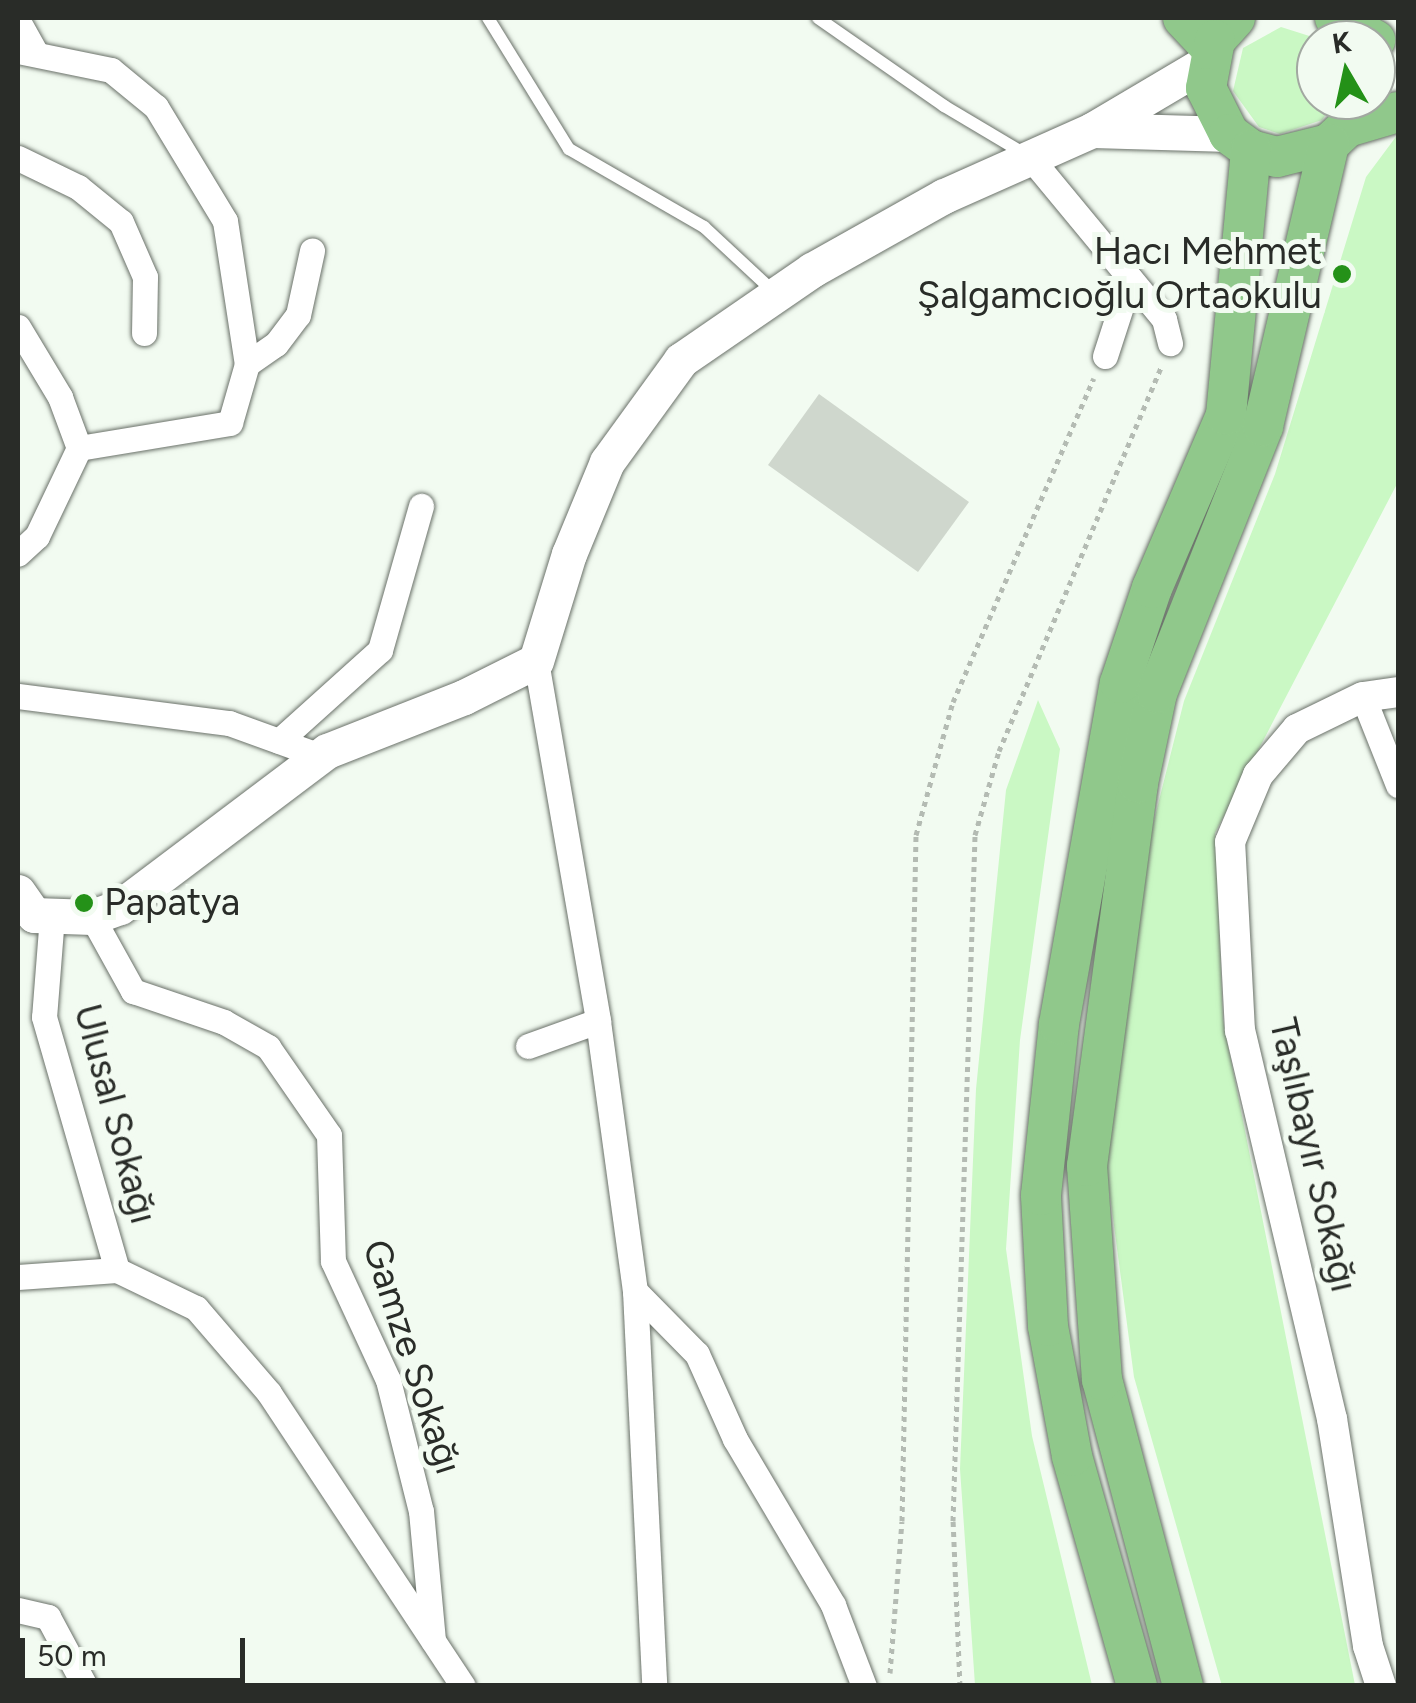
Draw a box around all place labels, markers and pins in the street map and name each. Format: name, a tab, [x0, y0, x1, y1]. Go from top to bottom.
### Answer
place label: Hacı Mehmet Şalgamcıoğlu Ortaokulu	[917, 229, 1322, 318]
marker: Hacı Mehmet Şalgamcıoğlu Ortaokulu	[1331, 263, 1353, 285]
place label: Papatya	[104, 880, 240, 926]
marker: Papatya	[73, 892, 95, 914]

